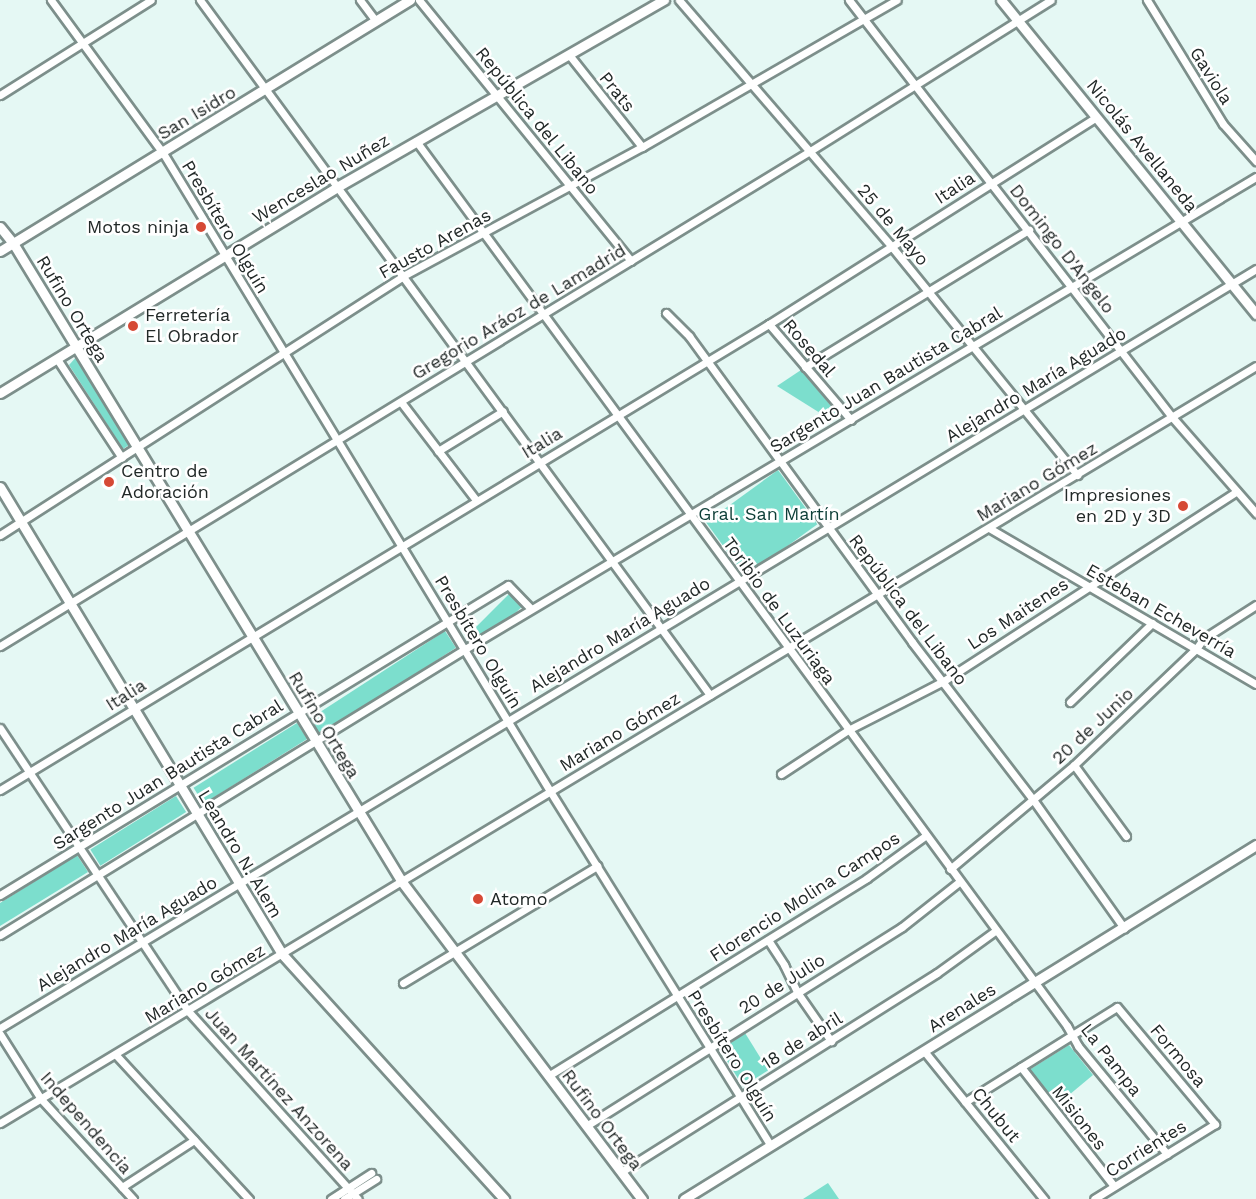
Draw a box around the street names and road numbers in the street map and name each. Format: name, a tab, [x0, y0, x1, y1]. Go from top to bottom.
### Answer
street label: República del Libano	[470, 42, 604, 200]
street label: Gaviola	[1185, 43, 1237, 109]
street label: Prats	[594, 68, 640, 116]
street label: Nicolás Avellaneda	[1082, 75, 1202, 217]
street label: San Isidro	[154, 81, 240, 145]
street label: Wenceslao Nuñez	[249, 130, 393, 228]
street label: Presbítero Olguín	[177, 157, 273, 297]
street label: Italia	[931, 167, 979, 209]
street label: 25 de Mayo	[853, 180, 933, 270]
street label: Domingo D'Angelo	[1005, 180, 1119, 318]
street label: Fausto Arenas	[375, 204, 495, 284]
street label: Gregorio Aráoz de Lamadrid	[408, 239, 630, 385]
street label: Rufino Ortega	[32, 252, 112, 366]
street label: Sargento Juan Bautista Cabral	[766, 302, 1006, 458]
street label: Rosedal	[778, 315, 840, 381]
street label: Alejandro María Aguado	[941, 322, 1131, 448]
street label: Italia	[518, 423, 566, 463]
street label: Mariano Gómez	[973, 438, 1101, 526]
street label: República del Libano	[844, 530, 972, 690]
street label: Toribio de Luzuriaga	[718, 533, 840, 689]
street label: Esteban Echeverría	[1082, 559, 1240, 663]
street label: Presbítero Olguín	[430, 572, 526, 712]
street label: Alejandro María Aguado	[525, 572, 715, 698]
street label: Los Maitenes	[963, 573, 1073, 655]
street label: Rufino Ortega	[284, 668, 364, 782]
street label: Italia	[102, 674, 150, 716]
street label: 20 de Junio	[1048, 683, 1138, 769]
street label: Mariano Gómez	[556, 688, 684, 776]
street label: Sargento Juan Bautista Cabral	[49, 695, 287, 855]
street label: Leandro N. Alem	[193, 786, 287, 922]
street label: Florencio Molina Campos	[706, 827, 904, 967]
street label: Alejandro María Aguado	[32, 871, 222, 997]
street label: Mariano Gómez	[141, 940, 269, 1028]
street label: 20 de Julio	[735, 949, 829, 1019]
street label: Arenales	[924, 979, 1000, 1037]
street label: Presbítero Olguín	[683, 986, 781, 1126]
street label: Juan Martínez Anzorena	[200, 1003, 358, 1175]
street label: 18 de abril	[758, 1008, 846, 1074]
street label: La Pampa	[1076, 1019, 1146, 1101]
street label: Formosa	[1145, 1020, 1211, 1092]
street label: Rufino Ortega	[557, 1065, 647, 1175]
street label: Independencia	[36, 1067, 136, 1179]
street label: Misiones	[1047, 1081, 1111, 1155]
street label: Chubut	[967, 1083, 1025, 1147]
street label: Corrientes	[1102, 1116, 1190, 1182]

